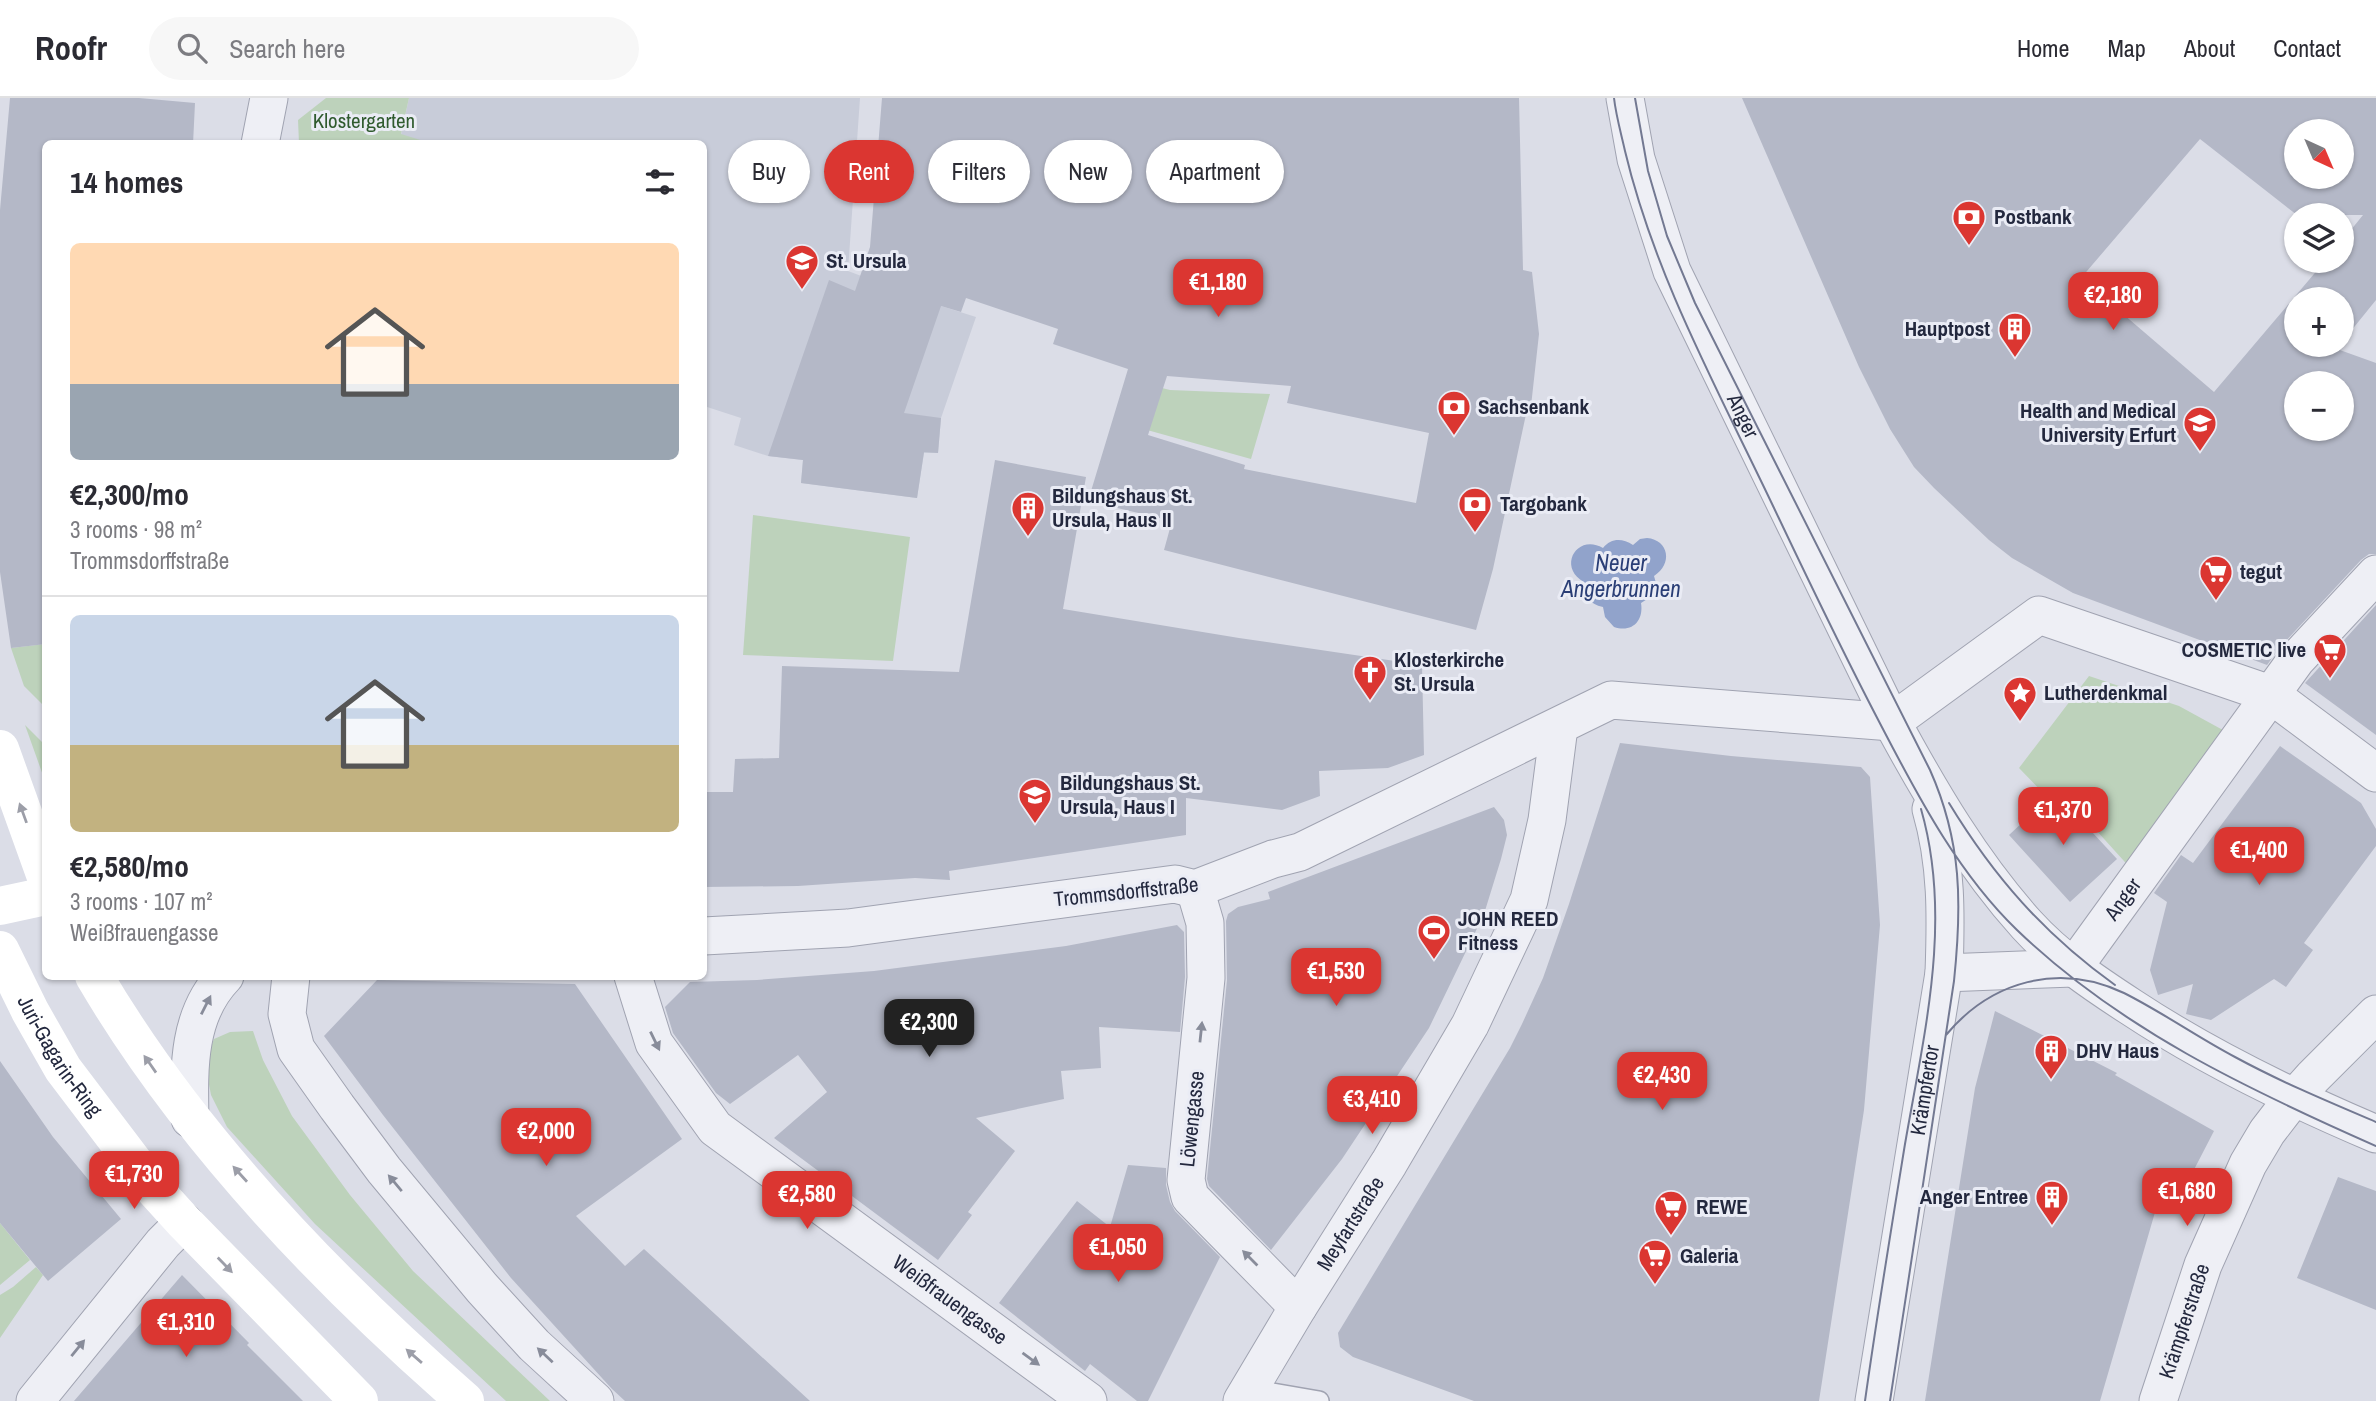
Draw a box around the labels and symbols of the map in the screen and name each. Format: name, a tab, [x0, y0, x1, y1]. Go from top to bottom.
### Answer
park label: Klostergarten	[313, 106, 415, 135]
north arrow	[2284, 119, 2354, 189]
bank icon: Postbank	[1950, 198, 1988, 247]
place label: Postbank	[1994, 202, 2072, 231]
school or university icon: St. Ursula	[783, 242, 821, 291]
place label: St. Ursula	[826, 246, 907, 275]
pin: €1,180	[1161, 260, 1275, 319]
pin: €2,180	[2056, 272, 2170, 332]
building icon: Hauptpost	[1996, 310, 2034, 359]
place label: Hauptpost	[1905, 314, 1990, 343]
bank icon: Sachsenbank	[1435, 388, 1473, 437]
street label: Anger	[1720, 388, 1766, 443]
place label: Sachsenbank	[1478, 392, 1589, 421]
place label: Health and Medical University Erfurt	[2020, 396, 2176, 449]
school or university icon: Health and Medical University Erfurt	[2181, 404, 2219, 453]
place label: Bildungshaus St. Ursula, Haus II	[1052, 481, 1193, 534]
bank icon: Targobank	[1456, 485, 1494, 534]
building icon: Bildungshaus St. Ursula, Haus II	[1009, 489, 1047, 538]
place label: Targobank	[1500, 489, 1587, 518]
water label: Neuer Angerbrunnen	[1560, 547, 1681, 604]
supermarket icon: tegut	[2197, 553, 2235, 602]
place label: tegut	[2240, 557, 2282, 586]
supermarket icon: COSMETIC live	[2311, 631, 2349, 680]
place label: COSMETIC live	[2182, 635, 2306, 664]
place label: Klosterkirche St. Ursula	[1394, 645, 1504, 698]
church icon: Klosterkirche St. Ursula	[1351, 653, 1389, 702]
place icon: Lutherdenkmal	[2001, 674, 2039, 723]
place label: Lutherdenkmal	[2044, 678, 2167, 707]
place label: Bildungshaus St. Ursula, Haus I	[1060, 768, 1201, 821]
school or university icon: Bildungshaus St. Ursula, Haus I	[1016, 776, 1054, 825]
pin: €1,370	[2006, 788, 2120, 847]
one-way arrow	[17, 803, 28, 824]
pin: €1,400	[2202, 828, 2316, 887]
street label: Trommsdorffstraße	[1052, 869, 1200, 914]
street label: Anger	[2097, 872, 2148, 927]
place label: JOHN REED Fitness	[1458, 904, 1558, 957]
sports icon: JOHN REED Fitness	[1415, 912, 1453, 961]
pin: €1,530	[1279, 948, 1393, 1008]
street label: Juri-Gagarin-Ring	[11, 991, 109, 1123]
one-way arrow	[200, 994, 212, 1014]
pin: €2,300	[872, 1000, 986, 1059]
one-way arrow	[1195, 1021, 1206, 1043]
one-way arrow	[650, 1031, 661, 1051]
building icon: DHV Haus	[2032, 1032, 2070, 1081]
place label: DHV Haus	[2076, 1036, 2159, 1065]
street label: Krämpfertor	[1903, 1043, 1946, 1137]
pin: €2,430	[1605, 1052, 1719, 1112]
one-way arrow	[143, 1055, 157, 1073]
street label: Löwengasse	[1172, 1069, 1211, 1169]
pin: €3,410	[1315, 1076, 1429, 1136]
pin: €2,000	[489, 1108, 603, 1168]
pin: €1,730	[77, 1152, 191, 1211]
one-way arrow	[232, 1166, 248, 1183]
pin: €1,680	[2130, 1168, 2244, 1228]
street label: Meyfartstraße	[1310, 1171, 1391, 1276]
pin: €2,580	[750, 1172, 864, 1231]
one-way arrow	[388, 1175, 403, 1192]
building icon: Anger Entree	[2033, 1178, 2071, 1227]
place label: Anger Entree	[1920, 1182, 2028, 1211]
supermarket icon: REWE	[1652, 1188, 1690, 1237]
place label: REWE	[1696, 1192, 1748, 1221]
pin: €1,050	[1061, 1224, 1175, 1284]
supermarket icon: Galeria	[1636, 1237, 1674, 1286]
place label: Galeria	[1680, 1241, 1739, 1270]
street label: Weißfrauengasse	[887, 1248, 1014, 1351]
one-way arrow	[1243, 1250, 1259, 1267]
one-way arrow	[216, 1256, 233, 1272]
street label: Krämpferstraße	[2151, 1260, 2216, 1382]
pin: €1,310	[129, 1300, 243, 1359]
one-way arrow	[71, 1339, 86, 1357]
one-way arrow	[536, 1347, 554, 1363]
one-way arrow	[405, 1348, 423, 1364]
one-way arrow	[1021, 1352, 1040, 1366]

